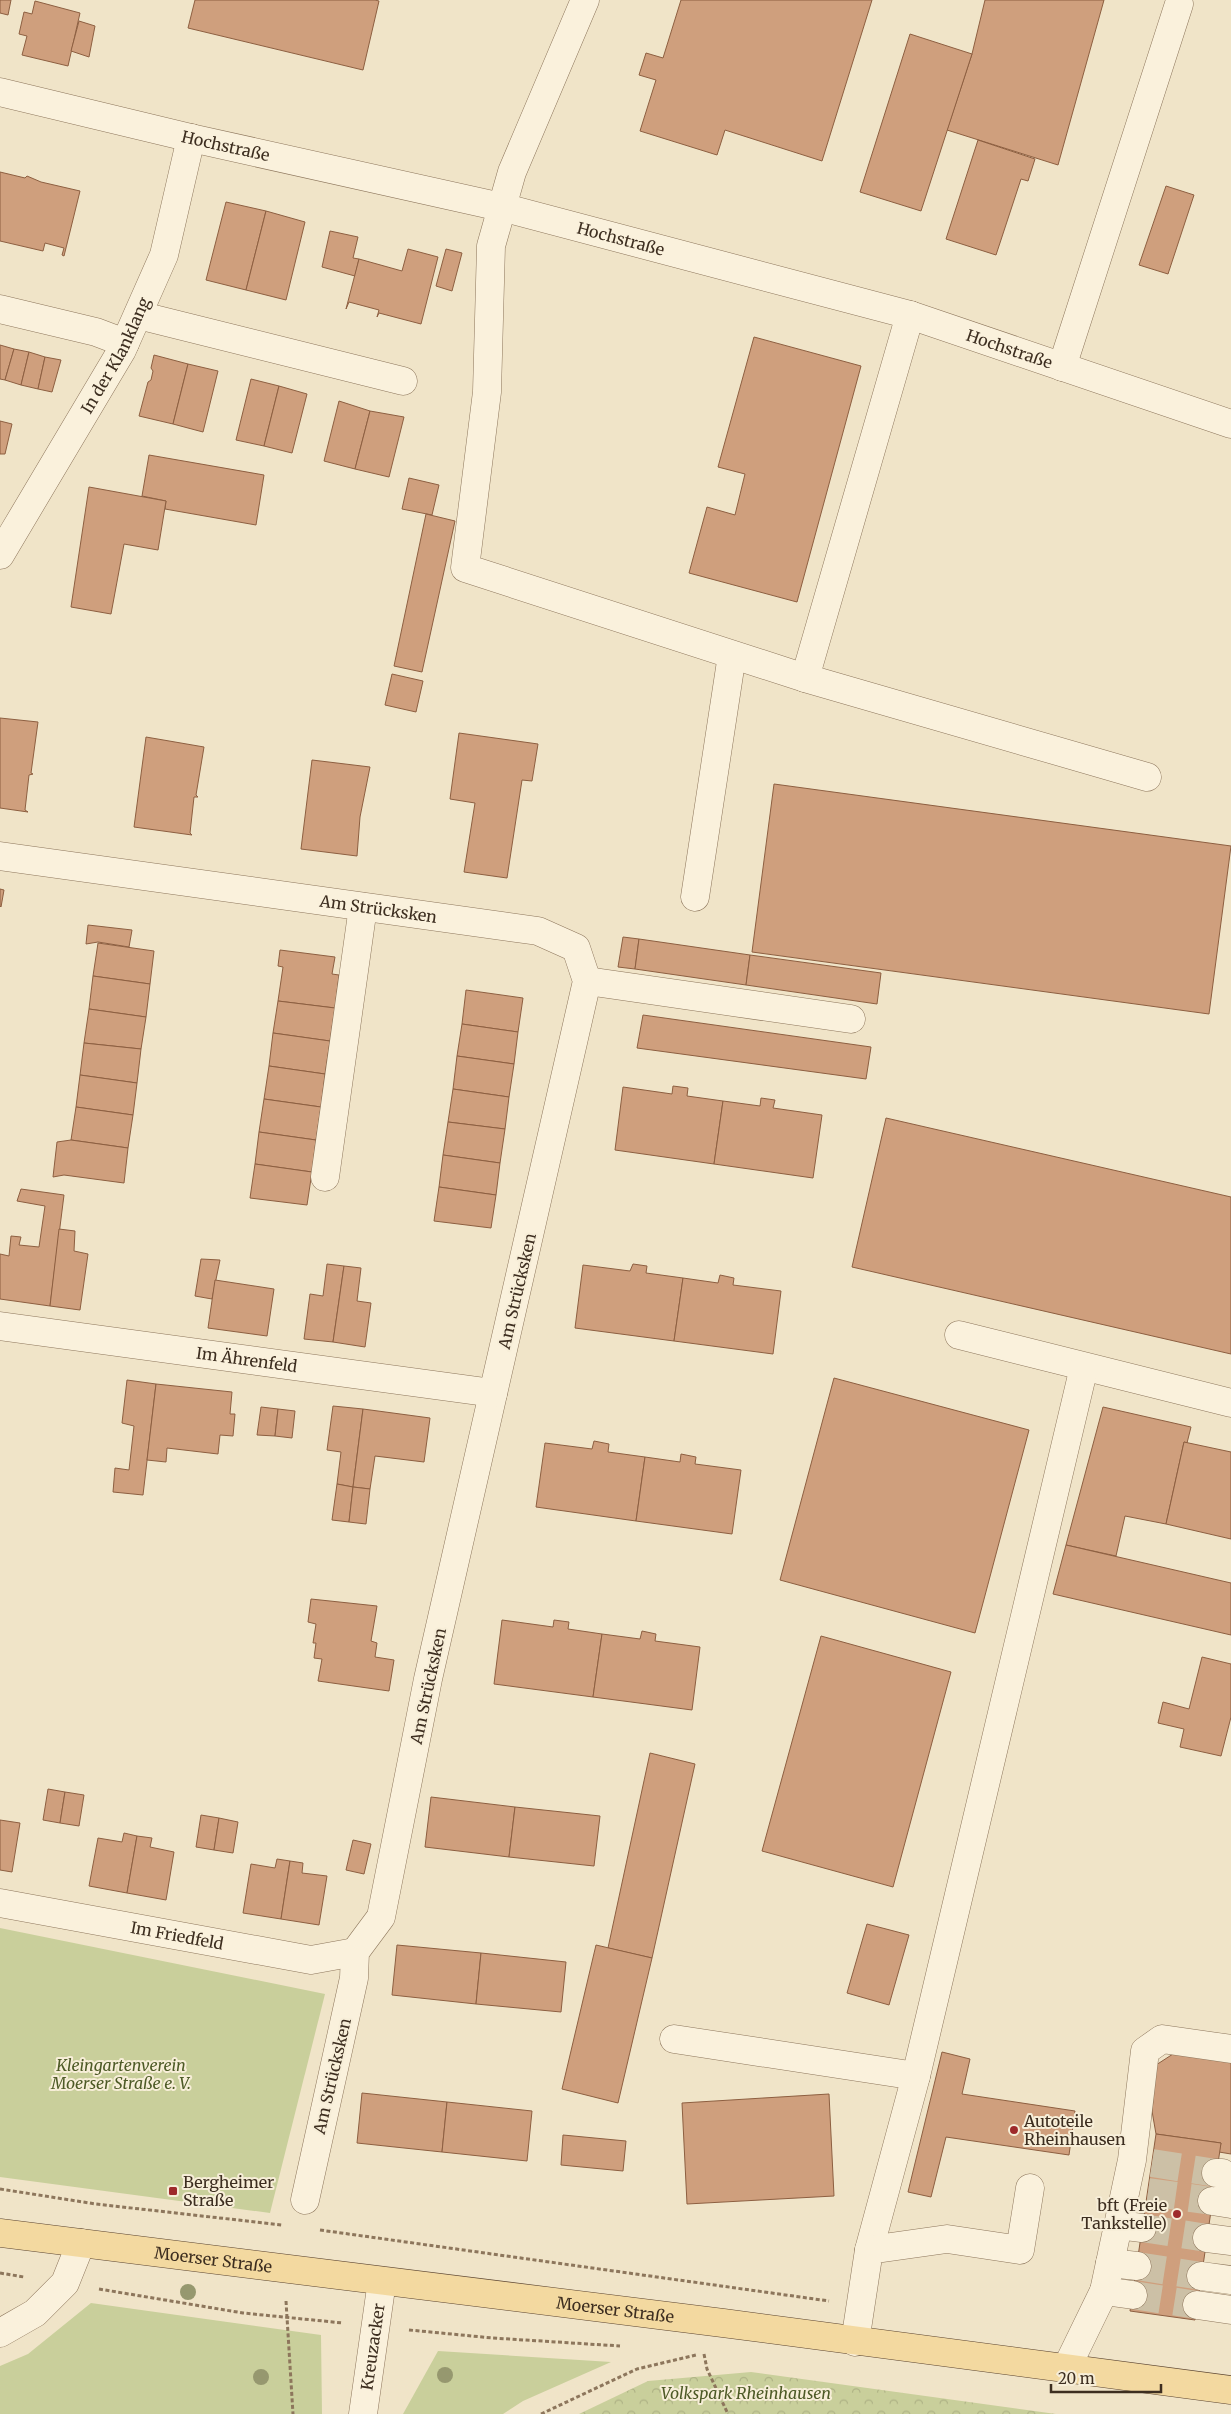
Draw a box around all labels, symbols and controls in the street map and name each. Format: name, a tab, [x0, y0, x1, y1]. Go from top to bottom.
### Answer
street label: Hochstraße	[180, 126, 272, 165]
street label: Hochstraße	[575, 218, 667, 260]
street label: In der Klanklang	[77, 294, 154, 417]
street label: Hochstraße	[964, 325, 1055, 373]
street label: Am Strücksken	[317, 891, 439, 927]
street label: Am Strücksken	[494, 1231, 540, 1352]
street label: Im Ährenfeld	[195, 1343, 299, 1376]
street label: Am Strücksken	[406, 1626, 450, 1747]
street label: Im Friedfeld	[129, 1917, 226, 1954]
street label: Am Strücksken	[309, 2016, 355, 2137]
park label: Kleingartenverein Moerser Straße e. V.	[50, 2055, 191, 2093]
place label: Autoteile Rheinhausen	[1023, 2111, 1126, 2149]
marker: Autoteile Rheinhausen	[1008, 2124, 1020, 2136]
place label: Bergheimer Straße	[183, 2172, 274, 2210]
marker: Bergheimer Straße	[167, 2185, 179, 2197]
place label: bft (Freie Tankstelle)	[1081, 2195, 1167, 2233]
marker: bft (Freie Tankstelle)	[1171, 2208, 1183, 2220]
street label: Moerser Straße	[153, 2242, 273, 2277]
street label: Moerser Straße	[555, 2292, 675, 2327]
street label: Kreuzacker	[357, 2302, 389, 2391]
scale bar	[1051, 2362, 1161, 2394]
text: 20 m	[1058, 2369, 1095, 2388]
park label: Volkspark Rheinhausen	[661, 2383, 831, 2403]

